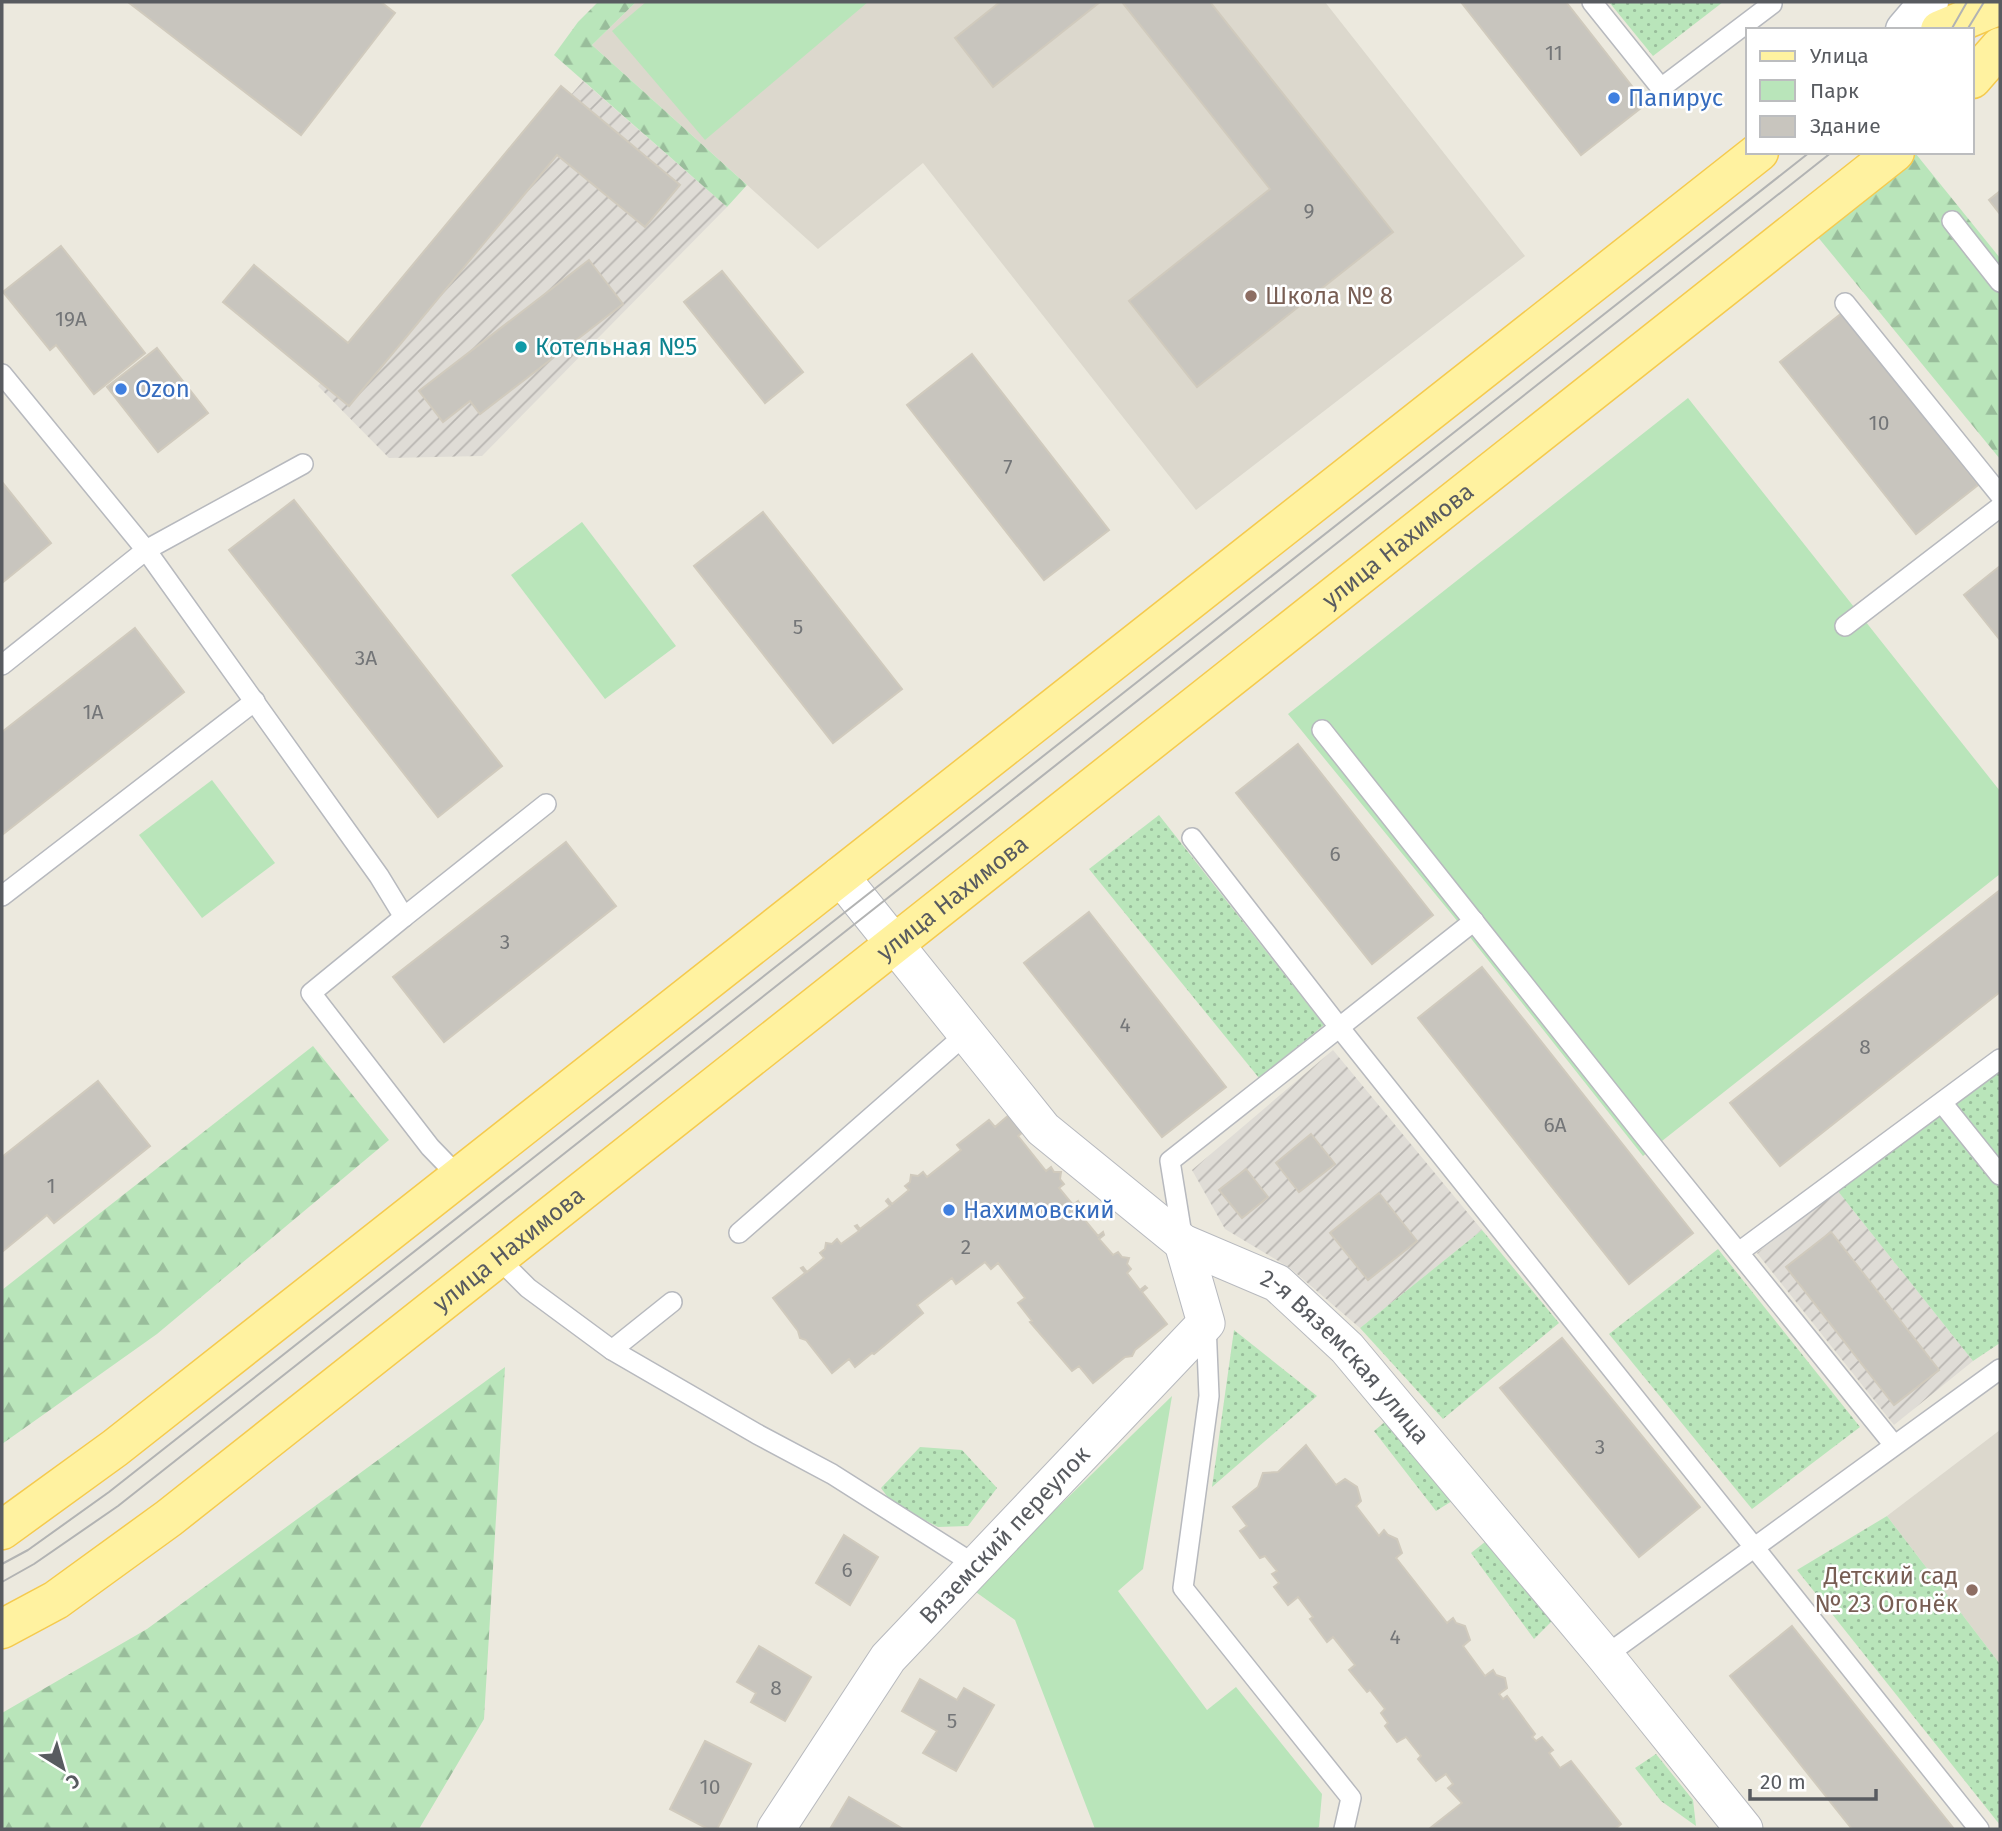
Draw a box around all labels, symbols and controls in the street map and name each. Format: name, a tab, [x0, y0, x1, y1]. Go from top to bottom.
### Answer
legend	[1746, 28, 1974, 154]
house number: 11	[1545, 40, 1563, 66]
text: Улица	[1810, 43, 1869, 69]
text: Парк	[1810, 78, 1859, 104]
place label: Папирус	[1628, 84, 1723, 112]
marker: Папирус	[1606, 90, 1622, 106]
text: Здание	[1810, 113, 1881, 139]
house number: 9	[1303, 198, 1315, 224]
place label: Школа № 8	[1265, 282, 1393, 310]
marker: Школа № 8	[1243, 288, 1259, 304]
house number: 19А	[55, 306, 87, 332]
place label: Котельная №5	[535, 333, 697, 361]
marker: Котельная №5	[513, 339, 529, 355]
place label: Ozon	[135, 375, 190, 403]
marker: Ozon	[113, 381, 129, 397]
house number: 10	[1869, 410, 1889, 436]
house number: 7	[1003, 454, 1013, 480]
street label: улица Нахимова	[1317, 477, 1479, 614]
house number: 5	[793, 614, 803, 640]
house number: 3А	[355, 645, 377, 671]
house number: 1А	[82, 699, 104, 725]
street label: улица Нахимова	[871, 830, 1034, 966]
house number: 6	[1329, 841, 1341, 867]
house number: 3	[500, 929, 510, 955]
house number: 4	[1119, 1012, 1131, 1038]
house number: 8	[1859, 1034, 1871, 1060]
house number: 6А	[1543, 1112, 1567, 1138]
house number: 1	[46, 1173, 56, 1199]
street label: улица Нахимова	[427, 1181, 590, 1318]
place label: Нахимовский	[963, 1196, 1115, 1224]
marker: Нахимовский	[941, 1202, 957, 1218]
house number: 2	[961, 1234, 971, 1260]
street label: 2-я Вяземская улица	[1256, 1264, 1435, 1450]
house number: 3	[1595, 1434, 1605, 1460]
street label: Вяземский переулок	[914, 1440, 1096, 1630]
house number: 6	[841, 1557, 853, 1583]
place label: Детский сад № 23 Огонёк	[1815, 1562, 1959, 1618]
marker: Детский сад № 23 Огонёк	[1964, 1582, 1980, 1598]
house number: 4	[1389, 1624, 1401, 1650]
house number: 8	[770, 1675, 782, 1701]
house number: 5	[947, 1708, 957, 1734]
north arrow	[28, 1733, 98, 1803]
scale bar	[1750, 1758, 1876, 1802]
text: С	[62, 1769, 84, 1794]
text: 20 m	[1760, 1769, 1806, 1795]
house number: 10	[700, 1774, 720, 1800]

